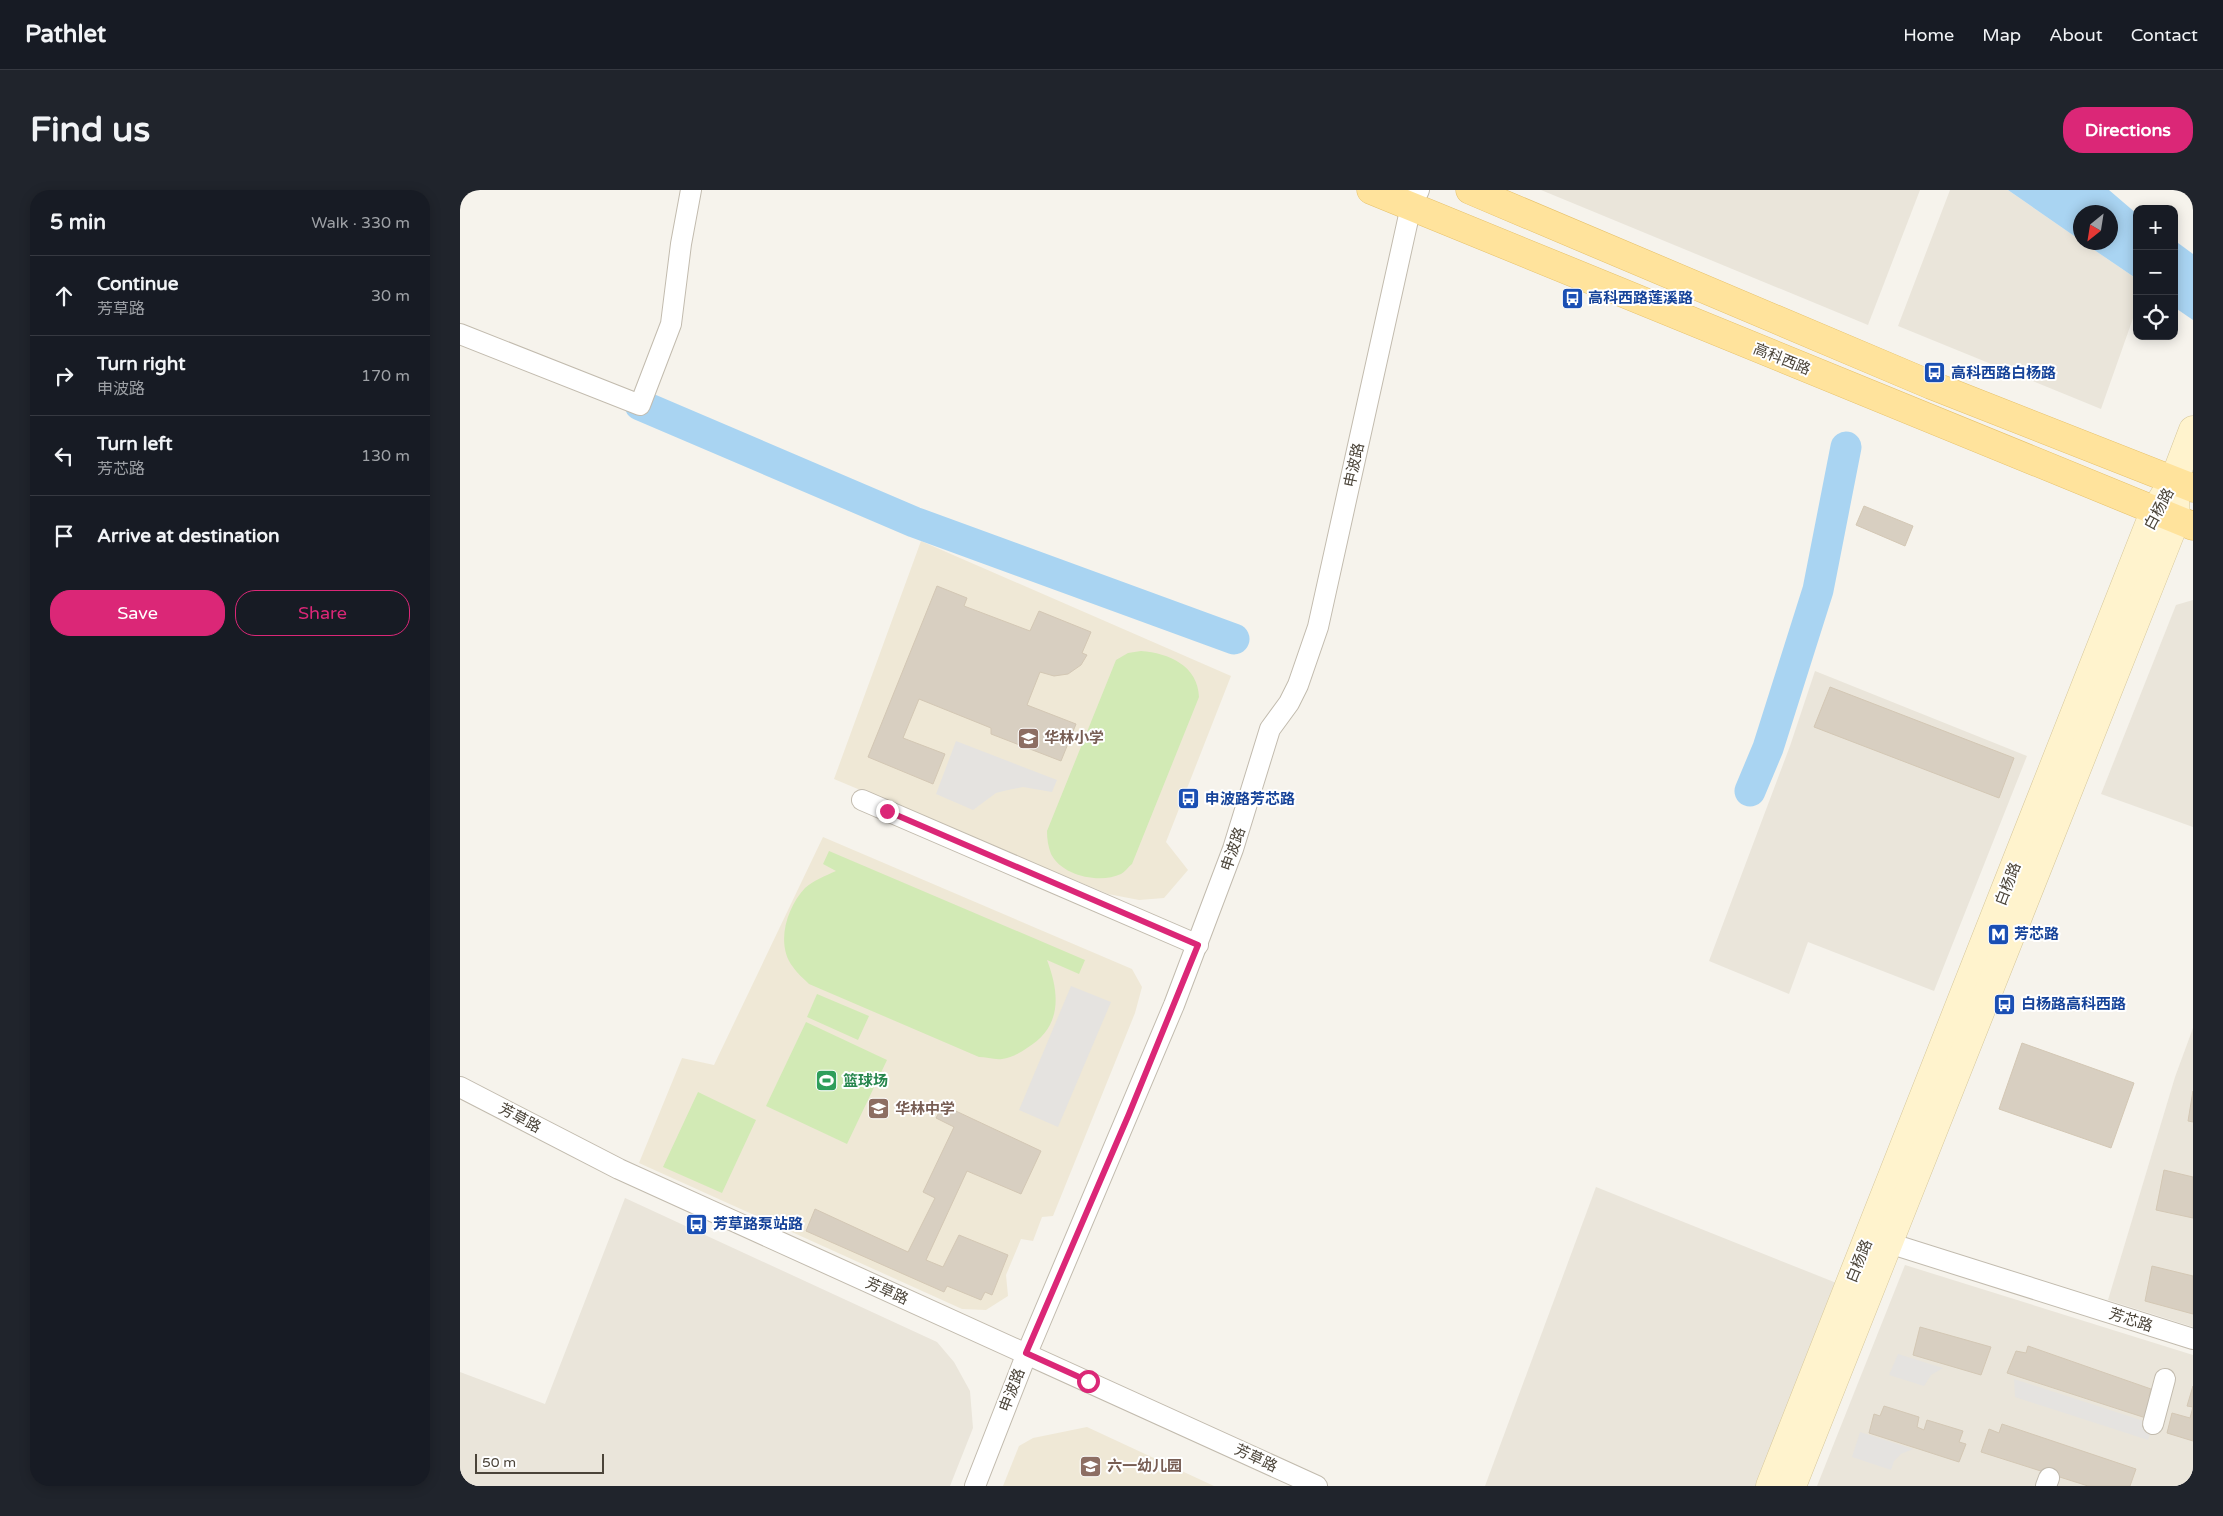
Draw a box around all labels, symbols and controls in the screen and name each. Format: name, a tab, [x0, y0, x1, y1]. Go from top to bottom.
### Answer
text: Pathlet	[25, 20, 106, 49]
text: Home	[1903, 24, 1954, 46]
text: Map	[1982, 24, 2021, 46]
text: About	[2049, 24, 2103, 46]
text: Contact	[2131, 24, 2198, 46]
button: Directions	[2063, 107, 2193, 153]
text: Find us	[30, 109, 150, 151]
north arrow	[2073, 205, 2118, 250]
map controls	[2133, 205, 2178, 340]
button: +	[2133, 205, 2178, 250]
text: 5 min	[50, 210, 106, 235]
text: Walk · 330 m	[311, 213, 410, 233]
button: −	[2133, 250, 2178, 295]
text: Continue	[97, 273, 179, 295]
icon: ahead	[50, 282, 78, 310]
text: 30 m	[371, 286, 410, 306]
bus stop icon: 高科西路莲溪路	[1560, 286, 1584, 310]
place label: 高科西路莲溪路	[1588, 289, 1693, 307]
button: locate	[2133, 295, 2178, 340]
text: 芳草路	[97, 299, 145, 319]
street label: 高科西路	[1751, 339, 1813, 379]
text: Turn right	[97, 353, 185, 375]
bus stop icon: 高科西路白杨路	[1923, 361, 1947, 385]
icon: right	[50, 362, 78, 390]
place label: 高科西路白杨路	[1951, 364, 2056, 382]
text: 170 m	[361, 366, 410, 386]
text: 申波路	[97, 379, 145, 399]
text: Turn left	[97, 433, 173, 455]
street label: 申波路	[1341, 441, 1367, 489]
icon: left	[50, 442, 78, 470]
text: 130 m	[361, 446, 410, 466]
text: 芳芯路	[97, 459, 145, 479]
street label: 白杨路	[2140, 485, 2178, 533]
icon: arrive	[50, 522, 78, 550]
text: Arrive at destination	[97, 525, 280, 547]
button: Save	[50, 590, 225, 636]
button: Share	[235, 590, 410, 636]
school or university icon: 华林小学	[1016, 726, 1040, 750]
place label: 华林小学	[1044, 729, 1104, 747]
bus stop icon: 申波路芳芯路	[1177, 787, 1201, 811]
place label: 申波路芳芯路	[1205, 790, 1295, 808]
route end	[876, 800, 899, 823]
street label: 申波路	[1217, 825, 1249, 873]
street label: 白杨路	[1992, 860, 2024, 908]
metro station icon: 芳芯路	[1986, 922, 2010, 946]
place label: 芳芯路	[2014, 925, 2059, 943]
bus stop icon: 白杨路高科西路	[1993, 992, 2017, 1016]
place label: 白杨路高科西路	[2021, 995, 2126, 1013]
sports icon: 篮球场	[815, 1069, 839, 1093]
place label: 篮球场	[843, 1072, 888, 1090]
school or university icon: 华林中学	[867, 1097, 891, 1121]
street label: 芳草路	[496, 1099, 544, 1137]
place label: 华林中学	[895, 1100, 955, 1118]
bus stop icon: 芳草路泵站路	[685, 1212, 709, 1236]
place label: 芳草路泵站路	[713, 1215, 803, 1233]
street label: 白杨路	[1842, 1237, 1876, 1285]
street label: 芳草路	[863, 1274, 911, 1308]
street label: 芳芯路	[2107, 1304, 2155, 1336]
street label: 申波路	[996, 1366, 1028, 1414]
route start	[1077, 1370, 1100, 1393]
street label: 芳草路	[1232, 1440, 1280, 1476]
scale bar	[475, 1451, 604, 1474]
text: 50 m	[482, 1454, 516, 1471]
school or university icon: 六一幼儿园	[1079, 1454, 1103, 1478]
place label: 六一幼儿园	[1107, 1457, 1182, 1475]

